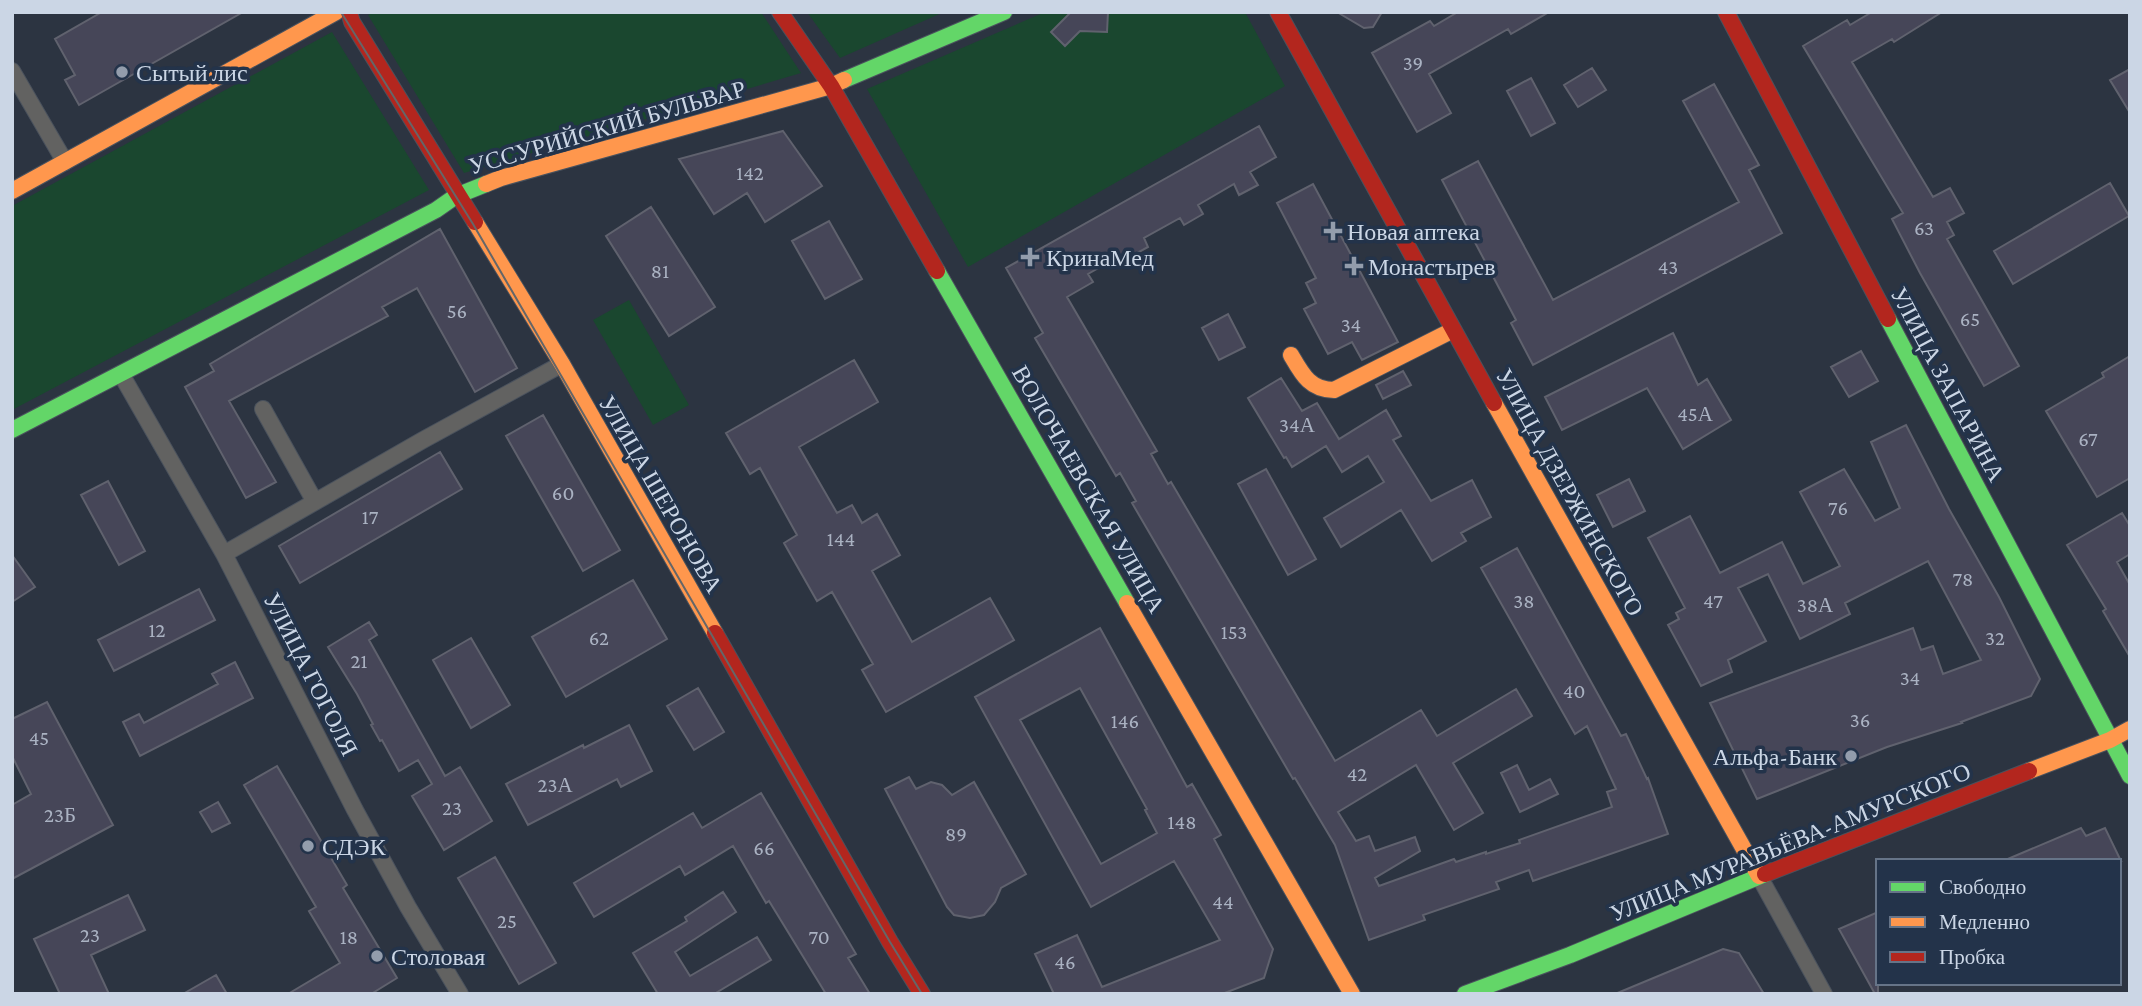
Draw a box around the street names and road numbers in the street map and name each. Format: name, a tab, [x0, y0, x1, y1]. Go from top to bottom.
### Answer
street label: УССУРИЙСКИЙ БУЛЬВАР	[465, 74, 749, 180]
street label: УЛИЦА ЗАПАРИНА	[1885, 282, 2011, 486]
street label: ВОЛОЧАЕВСКАЯ УЛИЦА	[1007, 360, 1171, 618]
street label: УЛИЦА ДЗЕРЖИНСКОГО	[1491, 364, 1649, 620]
street label: УЛИЦА ШЕРОНОВА	[593, 391, 729, 598]
street label: УЛИЦА ГОГОЛЯ	[258, 588, 364, 760]
street label: УЛИЦА МУРАВЬЁВА-АМУРСКОГО	[1606, 757, 1974, 927]

